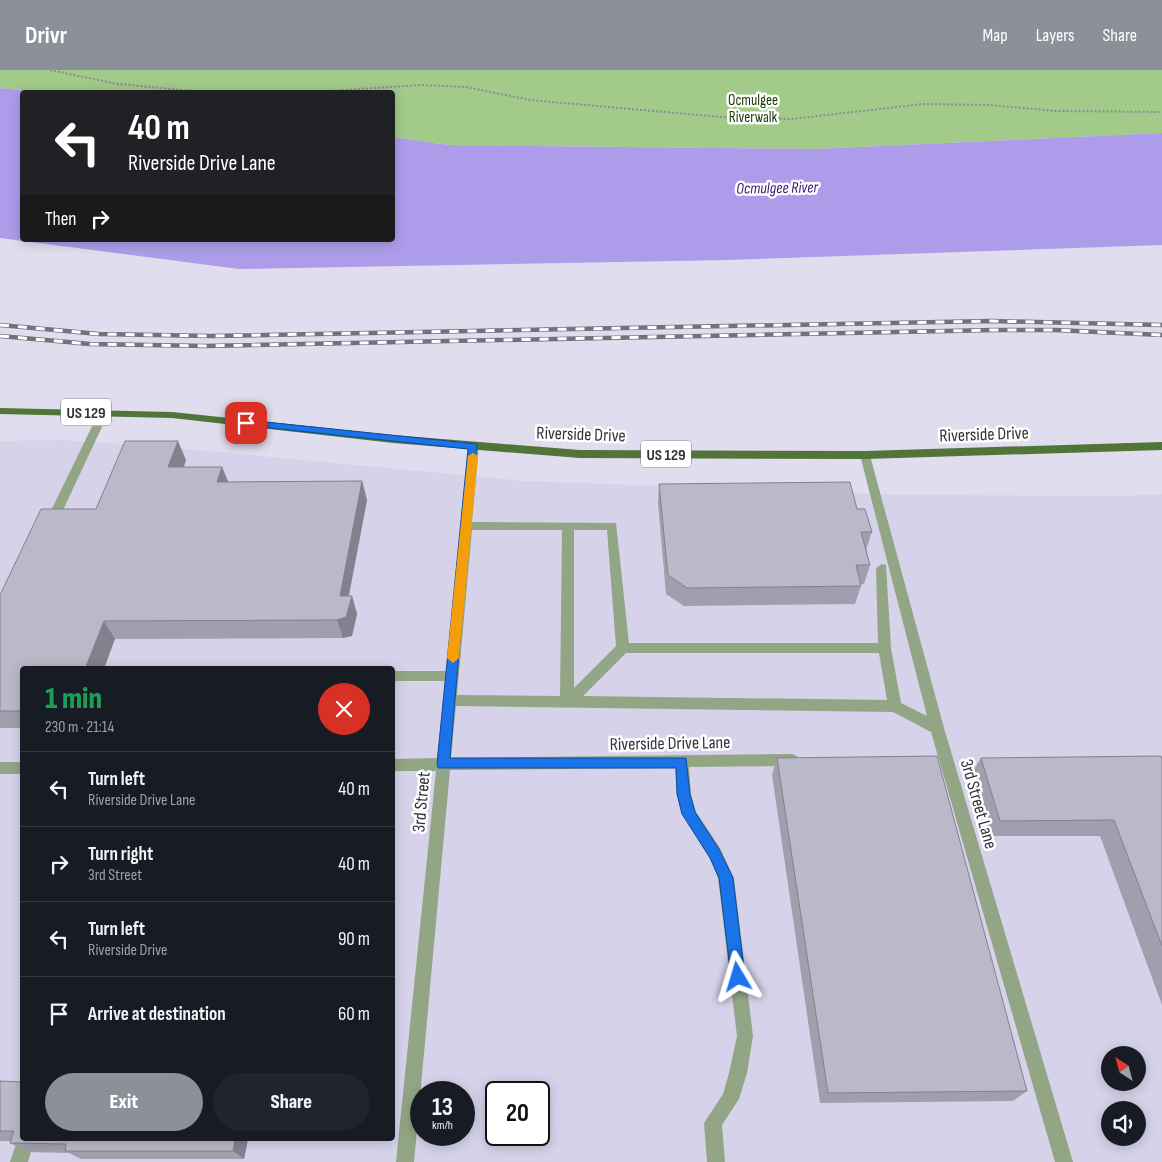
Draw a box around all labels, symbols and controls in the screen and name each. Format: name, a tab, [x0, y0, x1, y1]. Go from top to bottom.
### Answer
text: Drivr	[25, 21, 67, 50]
text: Map	[983, 25, 1008, 46]
text: Layers	[1036, 25, 1075, 46]
text: Share	[1103, 25, 1137, 46]
park label: Ocmulgee Riverwalk	[728, 91, 778, 127]
text: 40 m	[128, 107, 190, 150]
icon: left	[45, 110, 110, 175]
text: Riverside Drive Lane	[128, 150, 276, 177]
water label: Ocmulgee River	[736, 178, 819, 199]
icon: right	[86, 205, 114, 233]
text: Then	[45, 208, 76, 231]
road number: US 129	[61, 398, 111, 426]
pin	[225, 402, 267, 444]
icon: arrive	[232, 409, 260, 437]
street label: Riverside Drive	[536, 422, 626, 447]
street label: Riverside Drive	[939, 422, 1029, 447]
road number: US 129	[641, 440, 691, 468]
text: 1 min	[45, 681, 102, 717]
button: close	[318, 683, 370, 735]
text: 230 m · 21:14	[45, 718, 114, 737]
street label: Riverside Drive Lane	[609, 732, 731, 755]
street label: 3rd Street Lane	[956, 757, 1001, 851]
text: Turn left	[88, 768, 145, 791]
street label: 3rd Street	[408, 770, 435, 833]
icon: left	[45, 775, 73, 803]
text: 40 m	[338, 778, 370, 801]
text: Riverside Drive Lane	[88, 791, 195, 810]
text: Turn right	[88, 843, 153, 866]
icon: right	[45, 850, 73, 878]
text: 40 m	[338, 853, 370, 876]
text: 3rd Street	[88, 866, 142, 885]
text: Turn left	[88, 918, 145, 941]
icon: left	[45, 925, 73, 953]
text: 90 m	[338, 928, 370, 951]
text: Riverside Drive	[88, 941, 168, 960]
position arrow	[711, 950, 763, 1002]
icon: arrive	[45, 1000, 73, 1028]
text: Arrive at destination	[88, 1003, 226, 1026]
text: 60 m	[338, 1003, 370, 1026]
north arrow	[1101, 1046, 1146, 1091]
map controls	[1101, 1046, 1146, 1146]
button: Exit	[45, 1073, 203, 1131]
button: Share	[213, 1073, 370, 1131]
speed limit sign: 20	[485, 1081, 550, 1146]
text: 13	[432, 1092, 453, 1123]
button: sound	[1101, 1101, 1146, 1146]
text: km/h	[432, 1118, 453, 1133]

